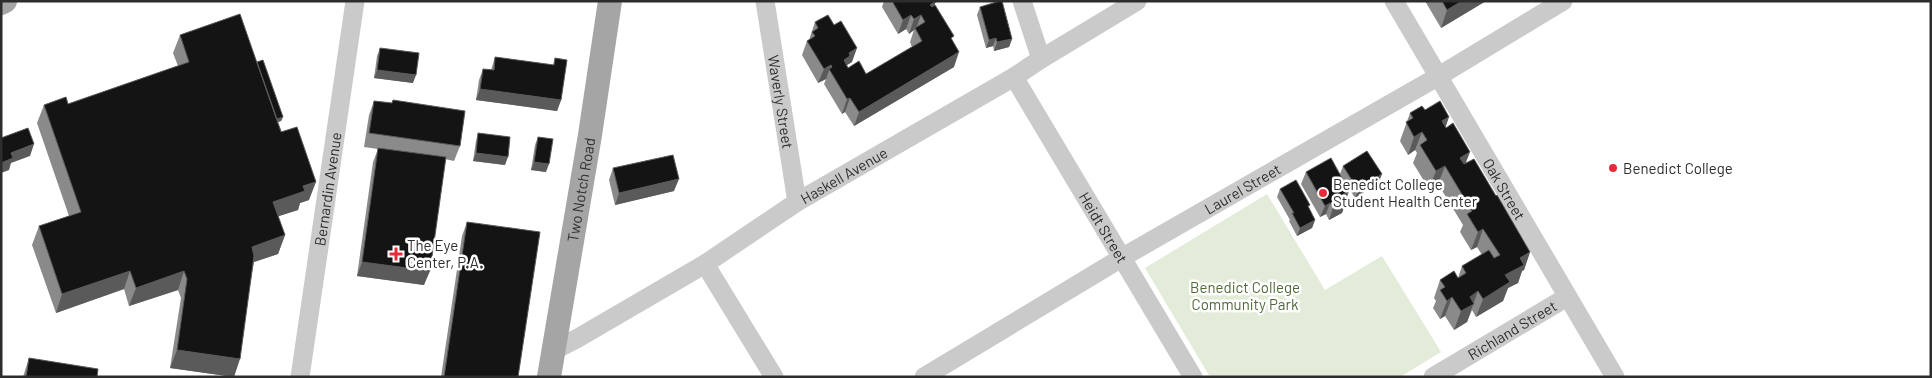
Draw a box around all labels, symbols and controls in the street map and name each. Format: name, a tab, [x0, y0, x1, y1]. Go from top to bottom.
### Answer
street label: Waverly Street	[765, 54, 797, 150]
street label: Bernardin Avenue	[310, 131, 345, 247]
street label: Two Notch Road	[563, 136, 598, 243]
street label: Haskell Avenue	[797, 143, 890, 207]
street label: Oak Street	[1479, 155, 1530, 223]
place label: Benedict College	[1623, 159, 1733, 177]
street label: Laurel Street	[1201, 160, 1284, 218]
marker: Benedict College	[1607, 162, 1619, 174]
place label: Benedict College Student Health Center	[1333, 175, 1478, 210]
marker: Benedict College Student Health Center	[1317, 187, 1329, 199]
street label: Heidt Street	[1076, 189, 1132, 266]
place label: The Eye Center, P.A.	[407, 236, 483, 271]
marker: The Eye Center, P.A.	[389, 247, 403, 261]
park label: Benedict College Community Park	[1190, 278, 1300, 313]
street label: Richland Street	[1464, 296, 1560, 363]

